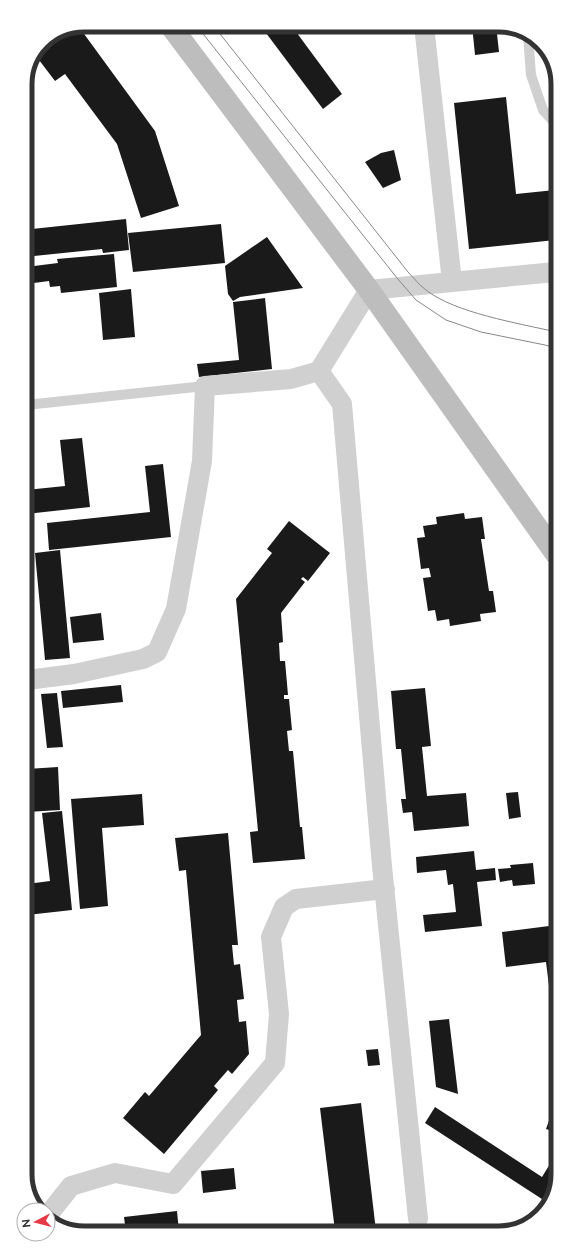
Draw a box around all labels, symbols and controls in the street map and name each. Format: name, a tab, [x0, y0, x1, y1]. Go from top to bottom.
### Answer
north arrow	[16, 1202, 56, 1242]
text: N	[20, 1218, 34, 1228]

